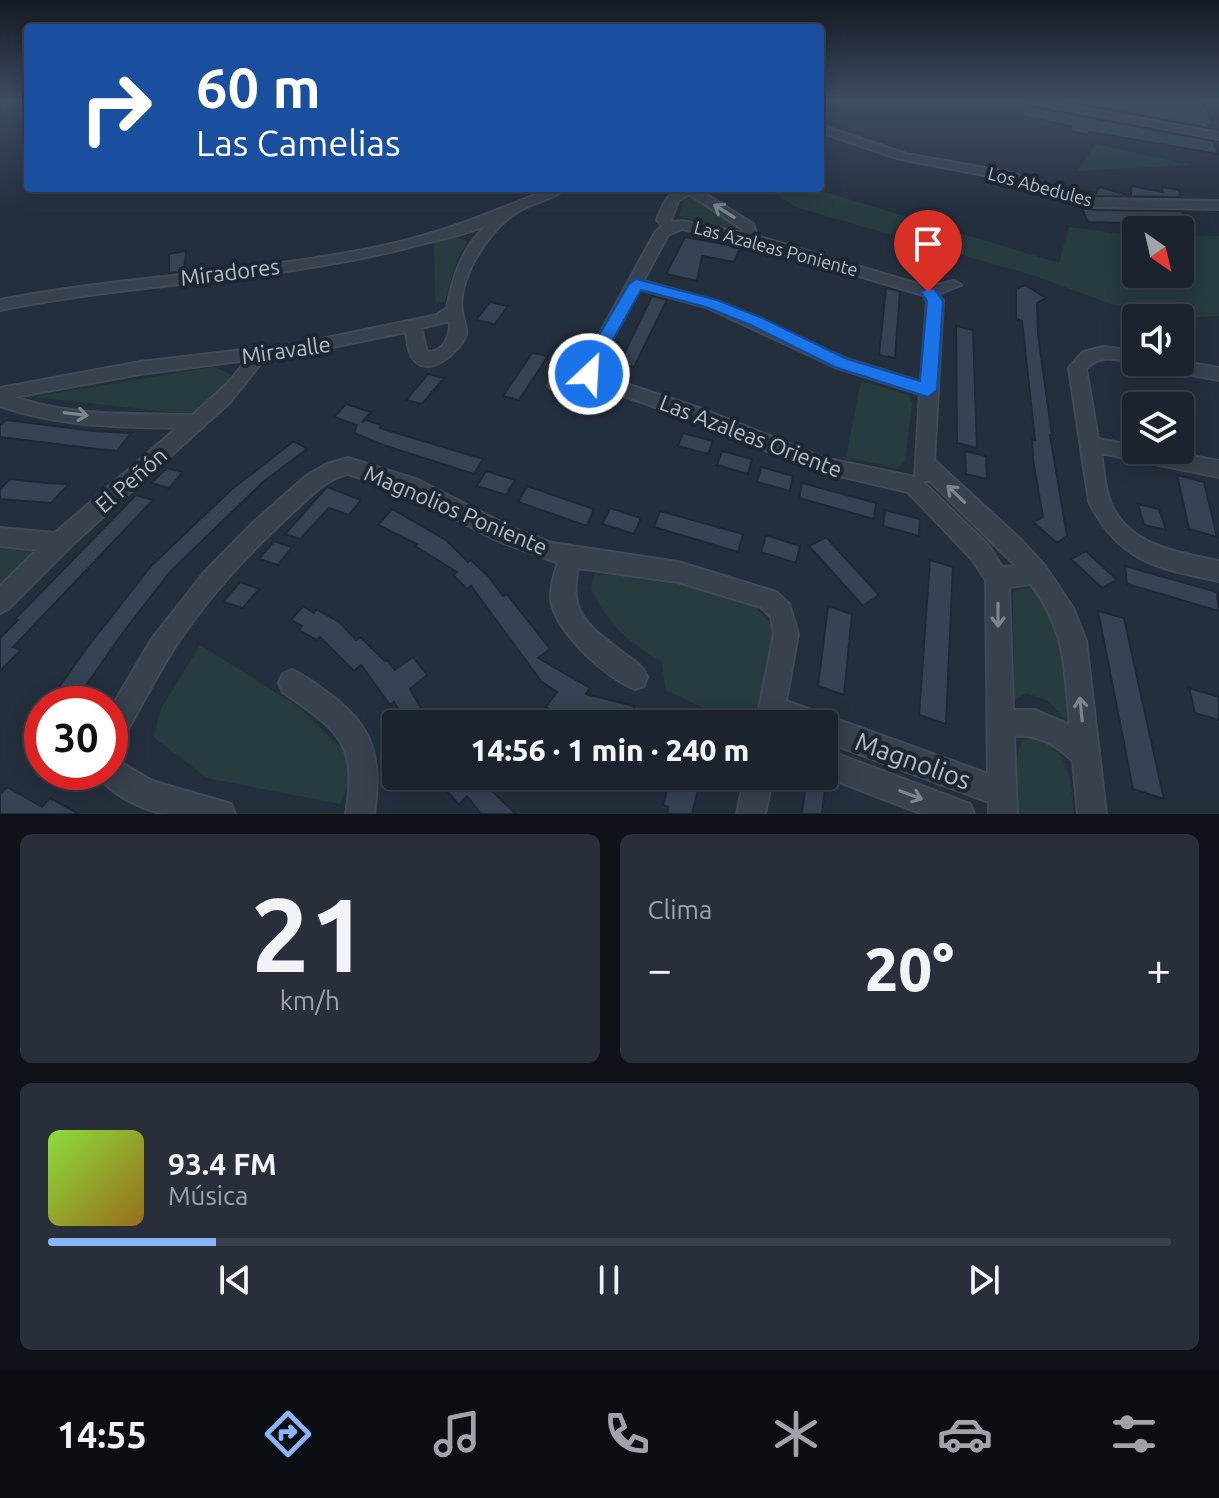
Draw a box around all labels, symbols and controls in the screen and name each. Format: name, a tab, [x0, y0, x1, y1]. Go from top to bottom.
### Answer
icon: right	[64, 56, 168, 160]
text: 60 m	[196, 56, 321, 119]
text: Las Camelias	[196, 122, 401, 163]
street label: Los Abedules	[986, 163, 1095, 210]
one-way arrow	[713, 202, 736, 218]
pin	[894, 210, 962, 292]
north arrow	[1122, 216, 1194, 288]
map controls	[1122, 216, 1194, 464]
street label: Las Azaleas Poniente	[692, 217, 860, 280]
icon: arrive	[906, 222, 950, 266]
street label: Miradores	[179, 253, 281, 290]
button: sound	[1122, 304, 1194, 376]
street label: Miravalle	[240, 331, 332, 368]
position arrow	[547, 332, 631, 416]
street label: Las Azaleas Oriente	[657, 389, 846, 482]
button: layers	[1122, 392, 1194, 464]
one-way arrow	[62, 406, 89, 421]
street label: El Peñón	[90, 442, 171, 517]
street label: Magnolios Poniente	[361, 460, 551, 559]
one-way arrow	[946, 485, 966, 504]
one-way arrow	[990, 601, 1006, 628]
speed limit sign: 30	[24, 686, 128, 790]
one-way arrow	[1073, 696, 1088, 723]
street label: Magnolios	[852, 726, 975, 795]
text: 14:56 · 1 min · 240 m	[471, 733, 749, 767]
one-way arrow	[898, 789, 923, 803]
text: 21	[251, 875, 368, 992]
text: Clima	[648, 895, 712, 924]
text: 20°	[865, 935, 954, 1002]
text: −	[648, 944, 672, 993]
text: +	[1146, 944, 1171, 993]
text: km/h	[280, 986, 340, 1015]
text: 93.4 FM	[168, 1147, 277, 1181]
text: Música	[168, 1181, 248, 1210]
icon: previous	[213, 1258, 257, 1302]
icon: pause	[587, 1258, 631, 1302]
icon: next	[962, 1258, 1006, 1302]
icon: directions	[260, 1406, 316, 1462]
icon: music	[429, 1406, 485, 1462]
icon: phone	[599, 1406, 655, 1462]
icon: climate	[768, 1406, 824, 1462]
icon: car	[937, 1406, 993, 1462]
icon: filters	[1106, 1406, 1162, 1462]
text: 14:55	[57, 1414, 147, 1455]

